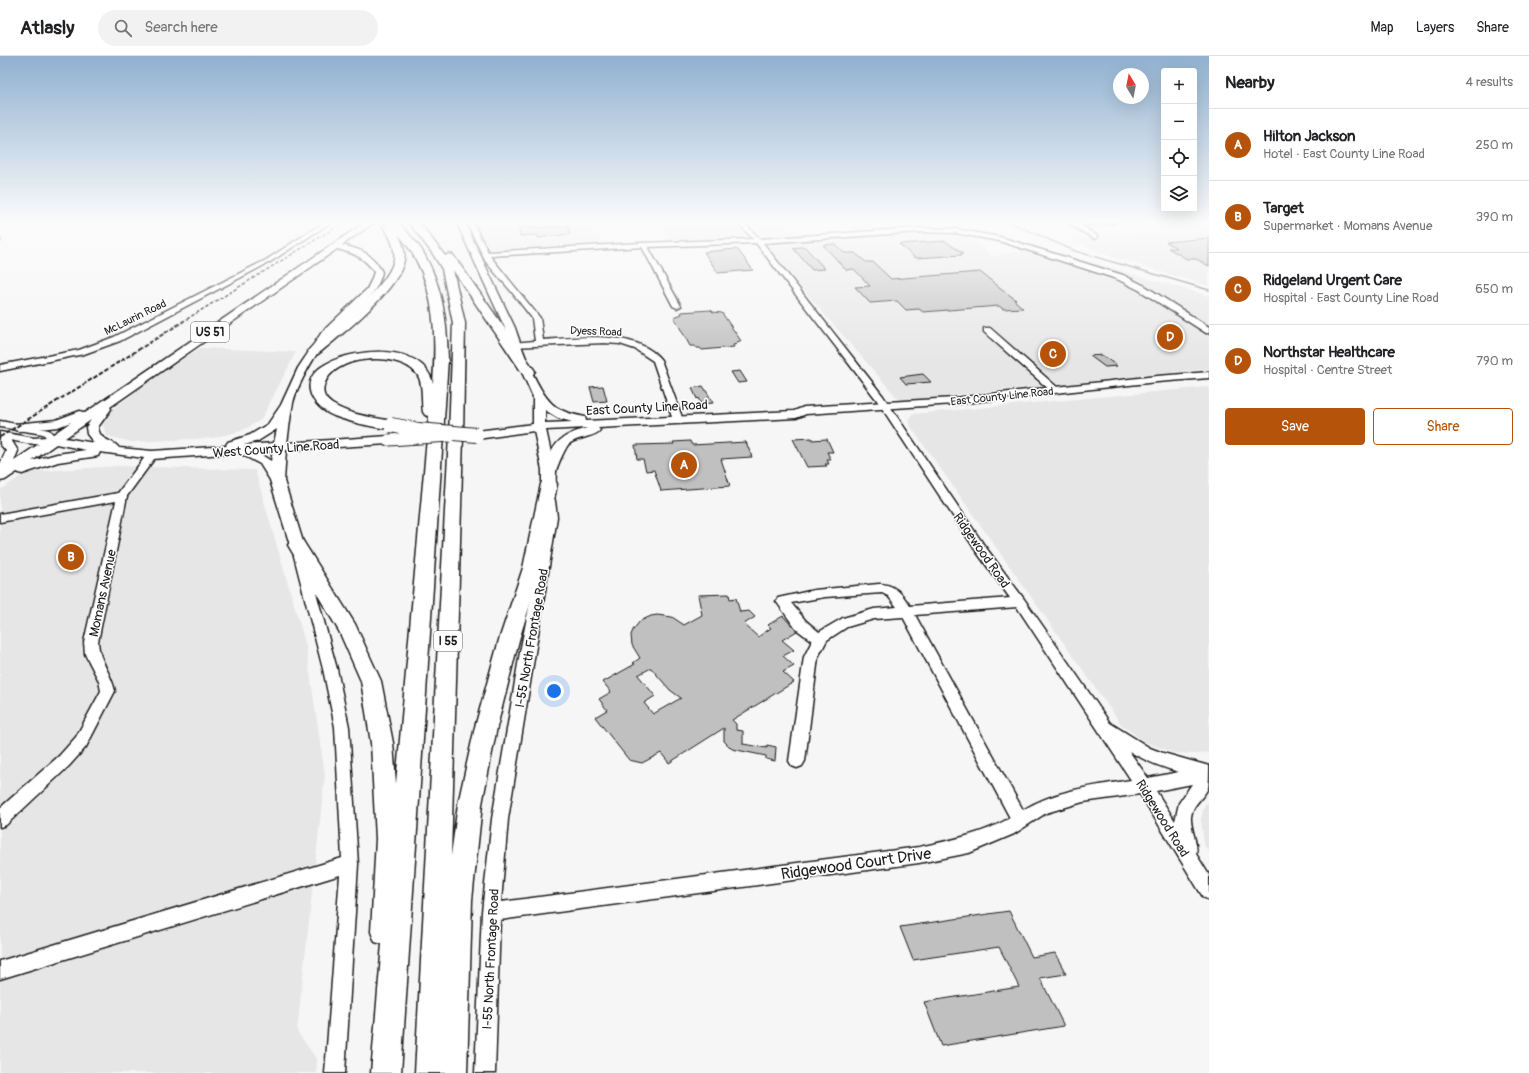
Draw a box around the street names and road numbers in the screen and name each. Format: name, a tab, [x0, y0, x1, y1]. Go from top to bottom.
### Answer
street label: McLaurin Road	[102, 297, 168, 338]
road number: US 51	[191, 322, 229, 342]
street label: Dyess Road	[570, 324, 622, 339]
street label: East County Line Road	[950, 385, 1054, 408]
street label: East County Line Road	[586, 397, 708, 419]
street label: West County Line Road	[212, 437, 340, 461]
street label: Ridgewood Road	[949, 510, 1013, 591]
street label: Momans Avenue	[86, 548, 120, 638]
street label: I-55 North Frontage Road	[512, 567, 552, 709]
road number: I 55	[434, 631, 462, 651]
street label: Ridgewood Road	[1132, 777, 1192, 860]
street label: Ridgewood Court Drive	[780, 844, 933, 884]
street label: I-55 North Frontage Road	[479, 888, 503, 1030]

